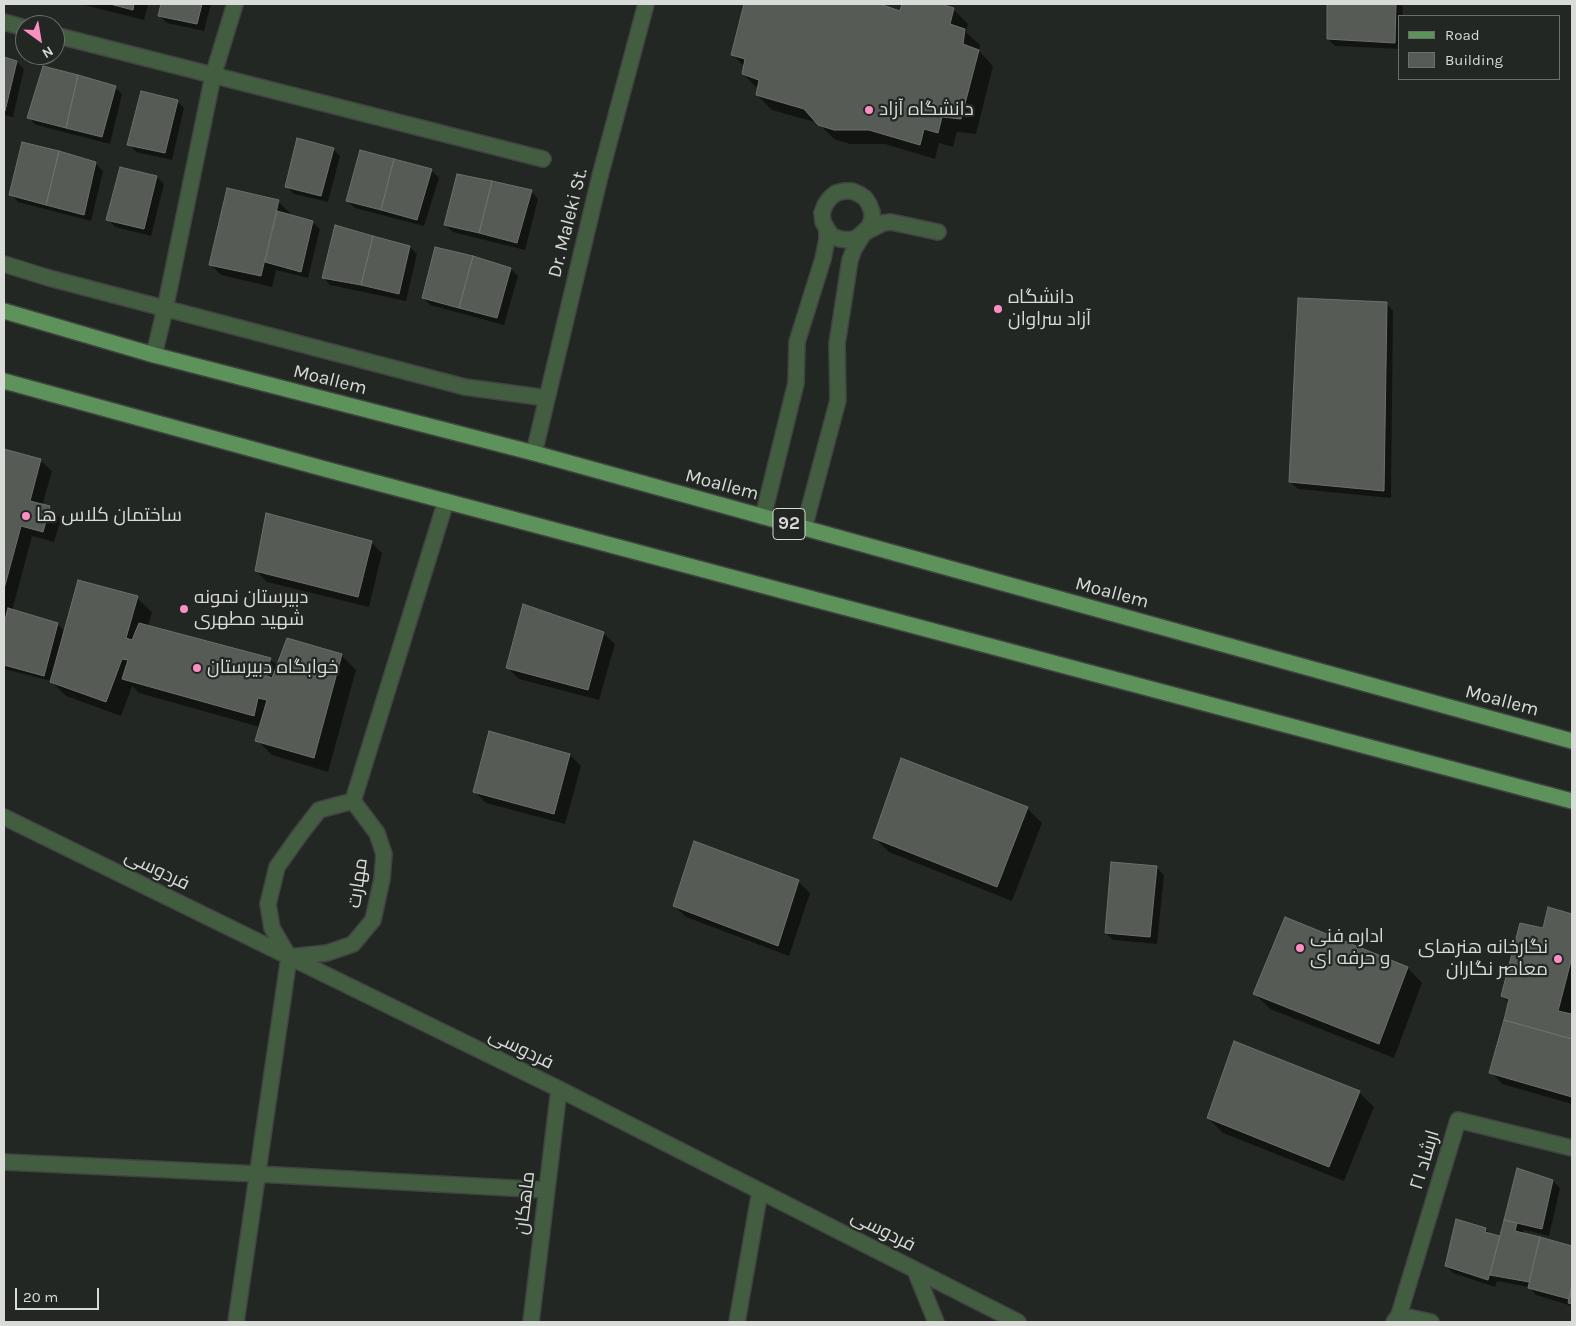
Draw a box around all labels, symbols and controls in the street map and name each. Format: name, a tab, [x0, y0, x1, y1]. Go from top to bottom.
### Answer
north arrow	[15, 15, 65, 65]
legend	[1398, 15, 1561, 80]
text: Road	[1445, 26, 1480, 44]
text: N	[39, 42, 56, 62]
text: Building	[1445, 51, 1503, 69]
place label: دانشگاه آزاد	[879, 99, 974, 121]
marker: دانشگاه آزاد	[863, 104, 875, 116]
street label: Dr. Maleki St.	[543, 166, 593, 280]
place label: دانشگاه آزاد سراوان	[1008, 287, 1091, 331]
marker: دانشگاه آزاد سراوان	[992, 303, 1004, 315]
street label: Moallem	[291, 360, 369, 400]
street label: Moallem	[683, 464, 761, 506]
place label: ساختمان کلاس ها	[36, 505, 182, 527]
road number: 92	[773, 508, 805, 540]
marker: ساختمان کلاس ها	[20, 510, 32, 522]
street label: Moallem	[1073, 572, 1151, 614]
place label: دبیرستان نمونه شهید مطهری	[194, 587, 309, 631]
marker: دبیرستان نمونه شهید مطهری	[178, 603, 190, 615]
place label: خوابگاه دبیرستان	[207, 657, 338, 679]
marker: خوابگاه دبیرستان	[191, 662, 203, 674]
street label: Moallem	[1463, 680, 1541, 722]
street label: فردوسی	[121, 845, 193, 895]
street label: مهارت	[343, 856, 373, 910]
place label: اداره فنی و حرفه ای	[1310, 926, 1390, 970]
place label: نگارخانه هنرهای معاصر نگاران	[1418, 937, 1548, 981]
marker: اداره فنی و حرفه ای	[1294, 942, 1306, 954]
marker: نگارخانه هنرهای معاصر نگاران	[1552, 953, 1564, 965]
street label: فردوسی	[485, 1024, 557, 1074]
street label: ارشاد ۲۱	[1405, 1127, 1445, 1193]
street label: ماهکان	[510, 1170, 540, 1236]
street label: فردوسی	[847, 1205, 919, 1257]
scale bar	[18, 1278, 101, 1310]
text: 20 m	[23, 1288, 58, 1306]

